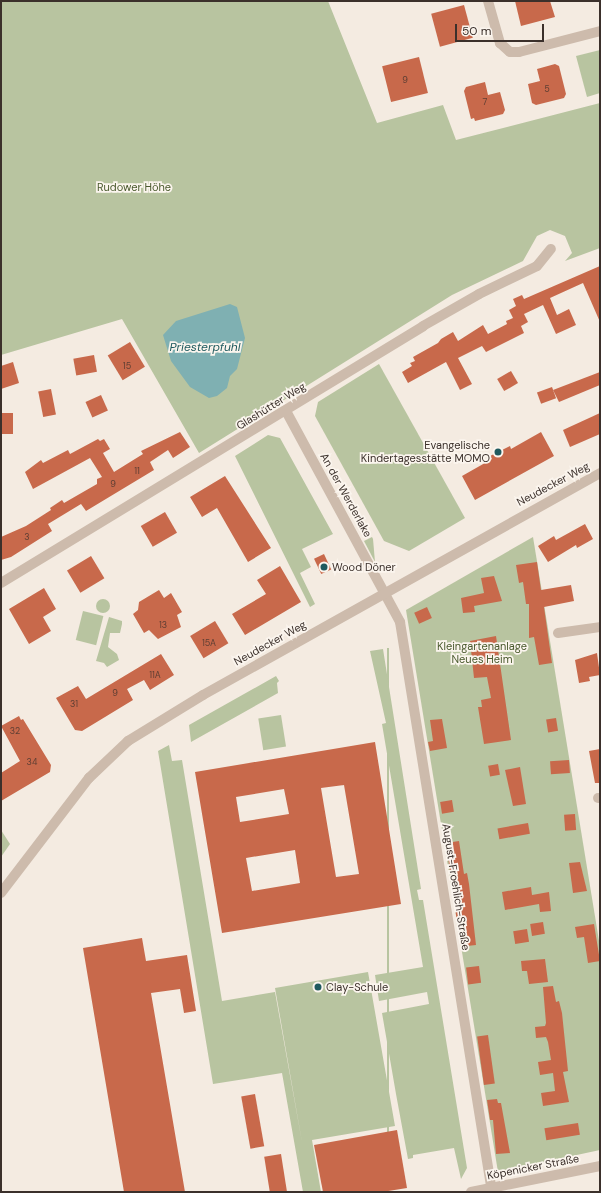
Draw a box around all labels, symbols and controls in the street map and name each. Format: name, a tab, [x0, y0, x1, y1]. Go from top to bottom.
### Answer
scale bar	[457, 16, 546, 42]
text: 50 m	[462, 23, 491, 39]
house number: 9	[402, 75, 408, 85]
house number: 5	[544, 84, 550, 94]
house number: 7	[483, 97, 487, 107]
park label: Rudower Höhe	[97, 180, 171, 194]
water label: Priesterpfuhl	[170, 341, 240, 355]
house number: 15	[123, 361, 131, 371]
street label: Glashütter Weg	[234, 379, 308, 433]
place label: Evangelische Kindertagesstätte MOMO	[361, 439, 490, 465]
marker: Evangelische Kindertagesstätte MOMO	[493, 447, 503, 457]
street label: An der Werderlake	[317, 451, 375, 539]
street label: Neudecker Weg	[514, 459, 592, 509]
house number: 11	[134, 466, 140, 476]
house number: 9	[110, 479, 116, 489]
house number: 3	[24, 532, 30, 542]
place label: Wood Döner	[332, 560, 396, 574]
marker: Wood Döner	[319, 562, 329, 572]
street label: Neudecker Weg	[232, 618, 308, 668]
house number: 13	[159, 620, 167, 630]
house number: 15A	[202, 638, 216, 648]
park label: Kleingartenanlage Neues Heim	[437, 640, 527, 666]
house number: 11A	[149, 670, 161, 680]
house number: 9	[112, 688, 118, 698]
house number: 31	[70, 699, 78, 709]
house number: 32	[10, 726, 20, 736]
house number: 34	[27, 757, 37, 767]
street label: August-Froehlich-Straße	[439, 823, 473, 951]
place label: Clay-Schule	[326, 980, 388, 994]
marker: Clay-Schule	[313, 982, 323, 992]
street label: Köpenicker Straße	[486, 1152, 580, 1182]

